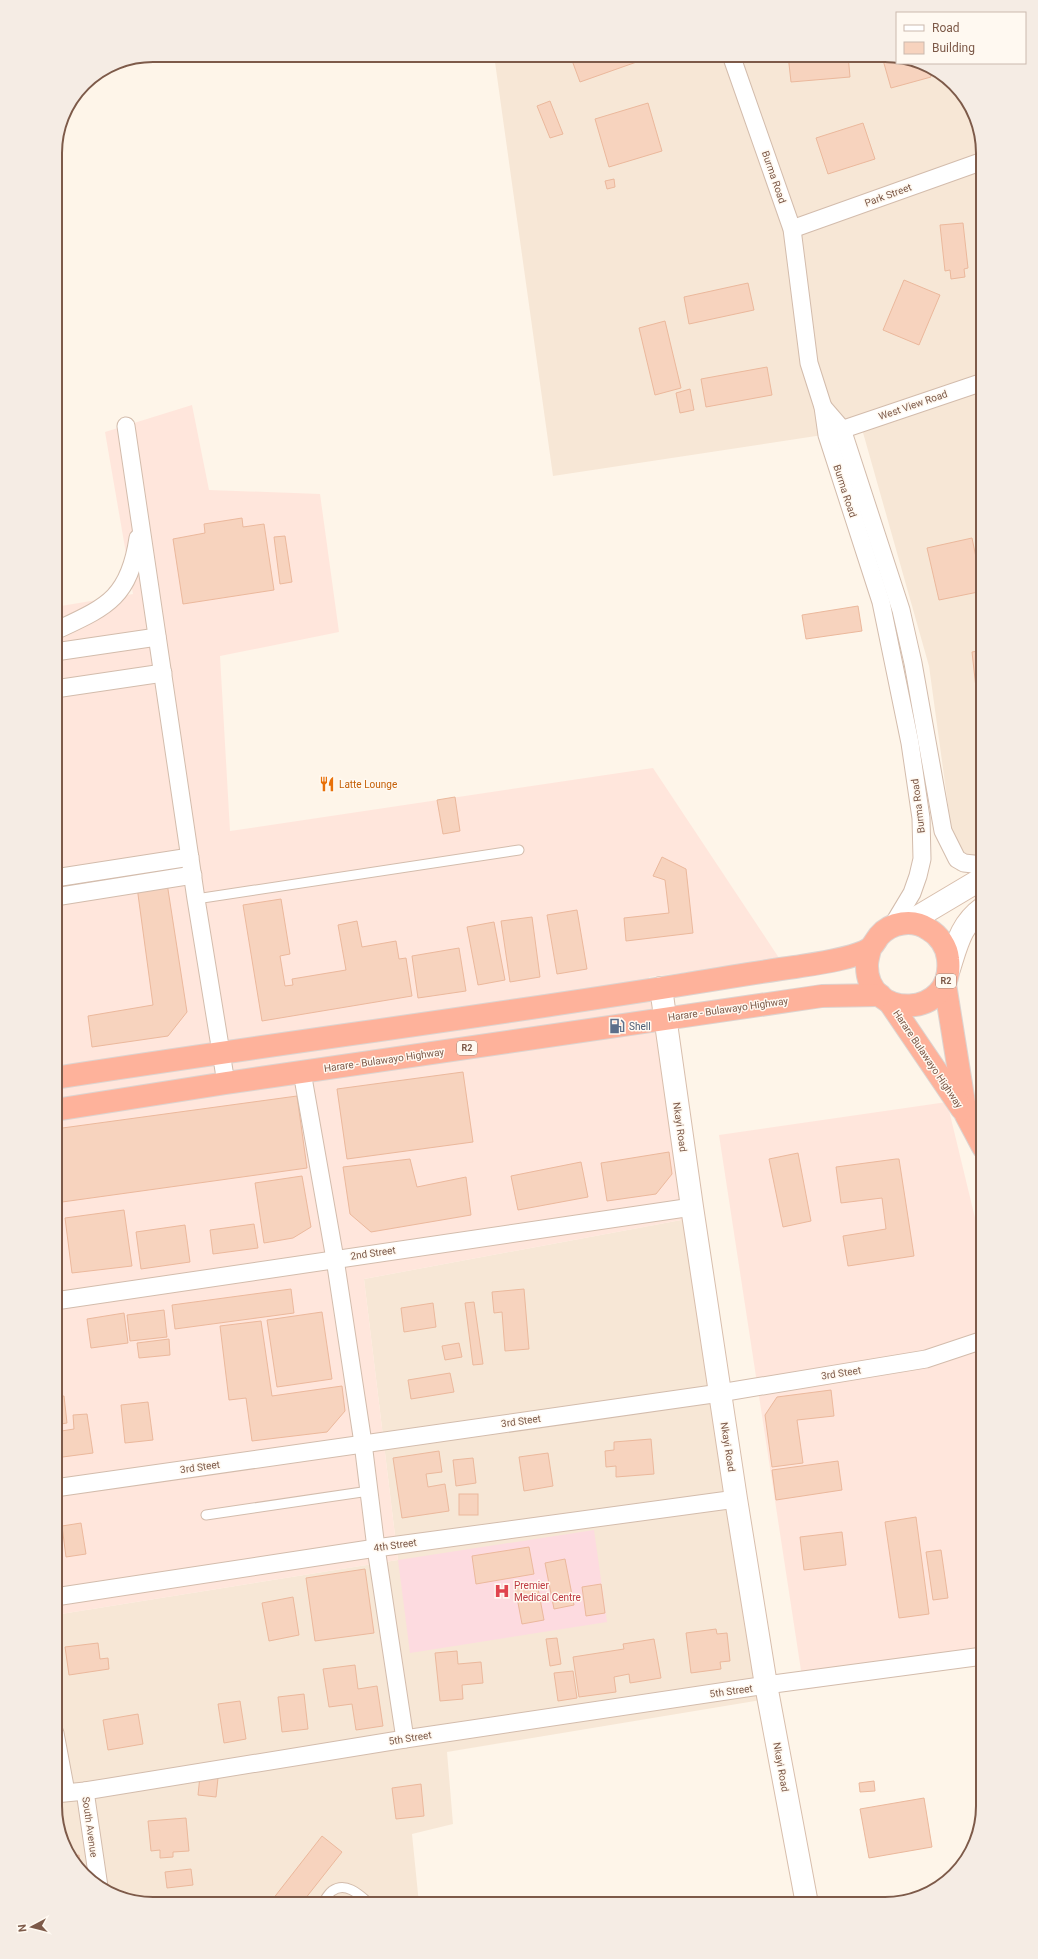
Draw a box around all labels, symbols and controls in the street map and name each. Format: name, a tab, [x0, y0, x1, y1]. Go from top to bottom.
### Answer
legend	[896, 12, 1026, 64]
text: Road	[932, 21, 960, 35]
text: Building	[932, 41, 975, 55]
street label: Burma Road	[760, 149, 788, 205]
street label: Park Street	[863, 181, 913, 209]
street label: West View Road	[877, 388, 949, 422]
street label: Burma Road	[831, 463, 859, 519]
restaurant icon: Latte Lounge	[318, 775, 336, 793]
street label: Burma Road	[909, 778, 927, 834]
place label: Latte Lounge	[339, 779, 397, 790]
road number: R2	[936, 974, 956, 988]
street label: Harare - Bulawayo Highway	[667, 995, 789, 1023]
street label: Harare Bulawayo Highway	[891, 1008, 965, 1110]
fuel station icon: Shell	[608, 1017, 626, 1035]
place label: Shell	[629, 1021, 651, 1032]
road number: R2	[457, 1041, 477, 1055]
street label: Harare - Bulawayo Highway	[323, 1046, 445, 1074]
street label: Nkayi Road	[671, 1101, 689, 1153]
street label: 2nd Street	[350, 1244, 396, 1262]
street label: 3rd Steet	[820, 1364, 862, 1382]
street label: 3rd Steet	[500, 1413, 542, 1429]
street label: Nkayi Road	[719, 1421, 737, 1473]
street label: 3rd Steet	[179, 1459, 221, 1475]
street label: 4th Street	[373, 1537, 417, 1553]
place label: Premier Medical Centre	[514, 1580, 581, 1603]
hospital icon: Premier Medical Centre	[493, 1582, 511, 1600]
street label: 5th Street	[709, 1683, 753, 1699]
street label: 5th Street	[388, 1729, 432, 1747]
street label: Nkayi Road	[771, 1741, 791, 1793]
street label: South Avenue	[80, 1796, 100, 1858]
north arrow	[12, 1907, 52, 1947]
text: N	[16, 1923, 29, 1933]

